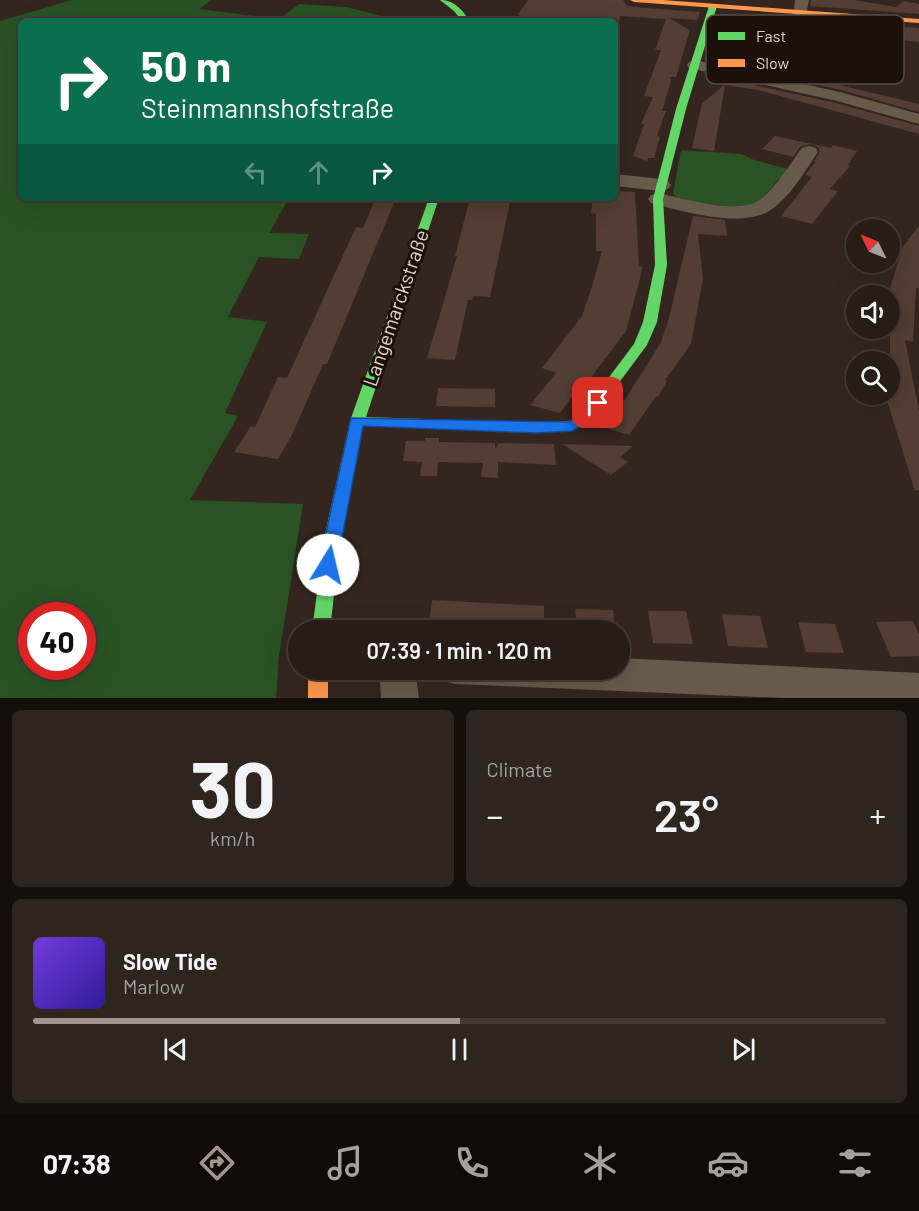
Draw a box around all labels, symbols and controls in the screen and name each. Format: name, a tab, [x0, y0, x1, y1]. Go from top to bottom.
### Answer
legend	[706, 15, 904, 84]
text: Fast	[756, 26, 786, 45]
text: 50 m	[141, 40, 231, 90]
icon: right	[42, 42, 120, 120]
text: Slow	[756, 53, 789, 72]
text: Steinmannshofstraße	[141, 91, 394, 123]
icon: left	[239, 156, 272, 189]
icon: ahead	[302, 156, 335, 189]
icon: right	[365, 156, 398, 189]
north arrow	[846, 219, 900, 273]
map controls	[846, 219, 900, 405]
street label: Langemarckstraße	[357, 226, 433, 389]
button: sound	[846, 285, 900, 339]
button: search	[846, 351, 900, 405]
pin	[572, 377, 623, 428]
icon: arrive	[581, 386, 614, 419]
position arrow	[296, 533, 360, 597]
speed limit sign: 40	[18, 602, 96, 680]
text: 07:39 · 1 min · 120 m	[367, 637, 551, 663]
text: 30	[189, 740, 276, 834]
text: Climate	[487, 757, 553, 781]
text: 23°	[654, 787, 719, 841]
text: −	[487, 795, 503, 835]
text: +	[870, 795, 886, 835]
text: km/h	[210, 826, 255, 850]
text: Slow Tide	[123, 948, 218, 974]
text: Marlow	[123, 974, 184, 998]
icon: previous	[159, 1033, 192, 1066]
icon: pause	[443, 1033, 476, 1066]
icon: next	[727, 1033, 760, 1066]
icon: directions	[196, 1142, 238, 1184]
icon: music	[324, 1142, 366, 1184]
icon: phone	[451, 1142, 493, 1184]
icon: climate	[579, 1142, 621, 1184]
icon: car	[707, 1142, 749, 1184]
icon: filters	[834, 1142, 876, 1184]
text: 07:38	[43, 1147, 111, 1179]

